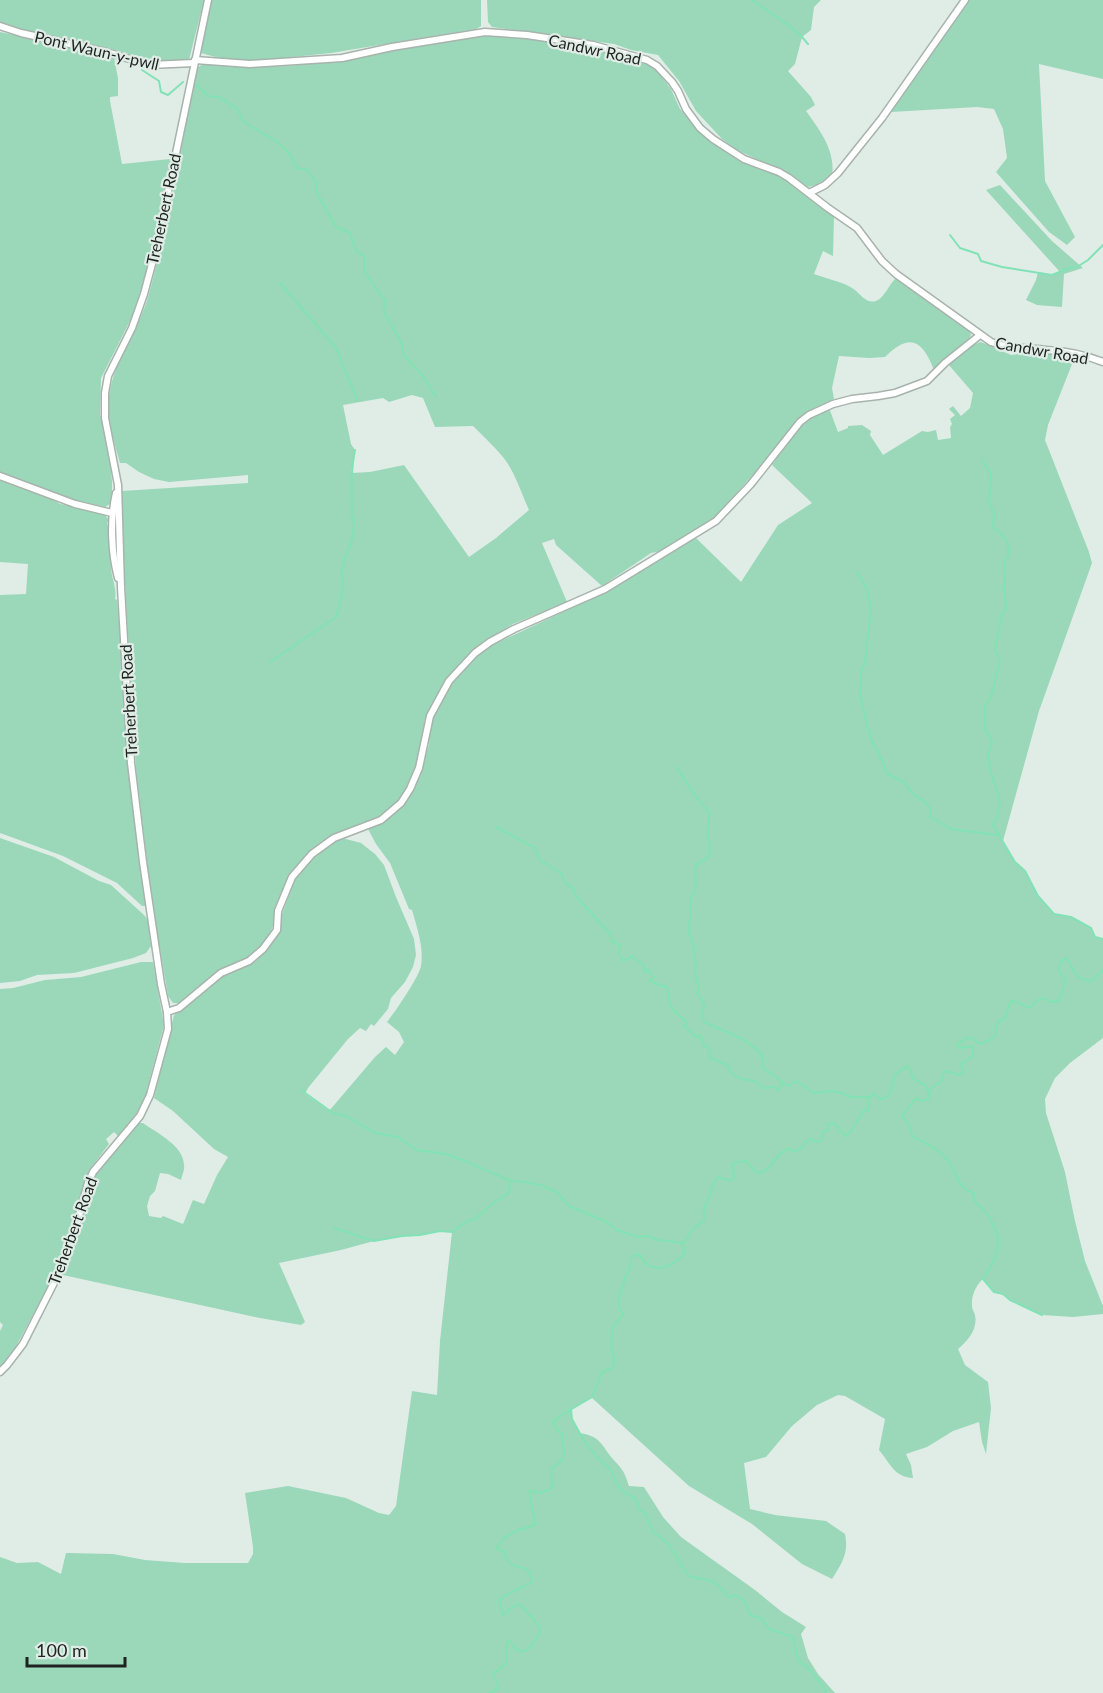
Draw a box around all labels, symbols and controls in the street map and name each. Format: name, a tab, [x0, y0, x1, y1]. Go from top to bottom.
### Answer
street label: Pont Waun-y-pwll	[33, 26, 161, 74]
street label: Candwr Road	[547, 30, 643, 68]
street label: Treherbert Road	[142, 152, 184, 266]
street label: Candwr Road	[994, 332, 1090, 368]
street label: Treherbert Road	[116, 644, 140, 758]
street label: Treherbert Road	[44, 1174, 100, 1288]
scale bar	[27, 1630, 124, 1668]
text: 100 m	[36, 1639, 87, 1661]

